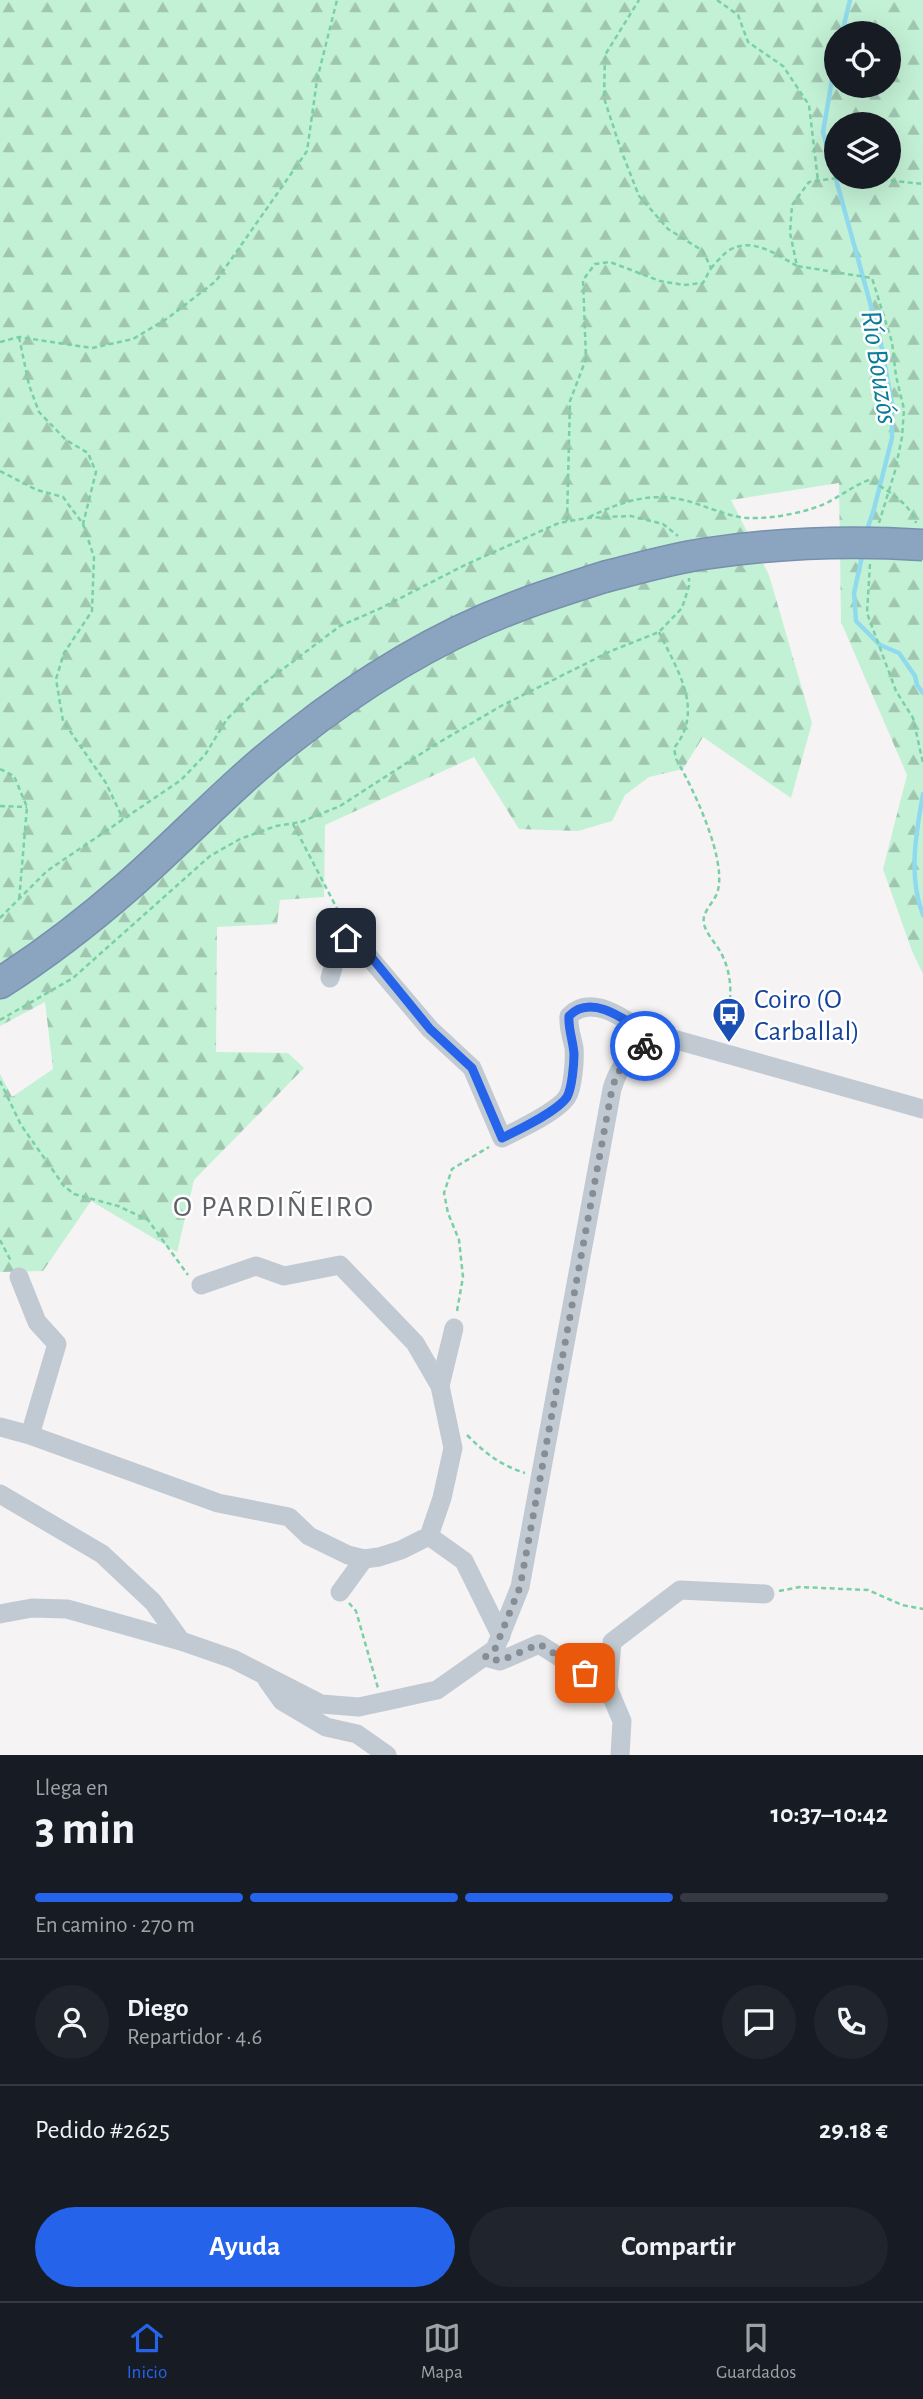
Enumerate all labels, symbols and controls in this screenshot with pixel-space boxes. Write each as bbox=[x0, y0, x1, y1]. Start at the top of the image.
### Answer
map controls bbox=[824, 21, 901, 189]
button: locate bbox=[824, 21, 901, 98]
button: layers bbox=[824, 112, 901, 189]
water label: Río Bouzós bbox=[855, 308, 903, 427]
pin bbox=[316, 908, 376, 968]
icon: home bbox=[327, 919, 365, 957]
place label: Coiro (O Carballal) bbox=[754, 986, 860, 1046]
bus stop icon: Coiro (O Carballal) bbox=[710, 995, 748, 1044]
courier bbox=[610, 1011, 680, 1081]
icon: bike bbox=[626, 1027, 664, 1065]
district label: O PARDIÑEIRO bbox=[173, 1190, 375, 1222]
pin bbox=[555, 1643, 615, 1703]
icon: bag bbox=[566, 1654, 604, 1692]
text: Llega en bbox=[35, 1777, 108, 1800]
text: 10:37–10:42 bbox=[771, 1801, 888, 1827]
text: 3 min bbox=[35, 1806, 135, 1852]
text: En camino · 270 m bbox=[35, 1914, 195, 1937]
button: person bbox=[35, 1985, 109, 2059]
button: chat bbox=[722, 1985, 796, 2059]
button: phone bbox=[814, 1985, 888, 2059]
text: Diego bbox=[127, 1995, 189, 2021]
text: Repartidor · 4.6 bbox=[127, 2026, 262, 2049]
text: Pedido #2625 bbox=[35, 2117, 170, 2143]
text: 29.18 € bbox=[819, 2117, 888, 2143]
button: Ayuda bbox=[35, 2207, 455, 2287]
button: Compartir bbox=[469, 2207, 888, 2287]
tab: Inicio bbox=[127, 2319, 167, 2384]
tab: Mapa bbox=[421, 2319, 463, 2384]
tab: Guardados bbox=[716, 2319, 796, 2384]

